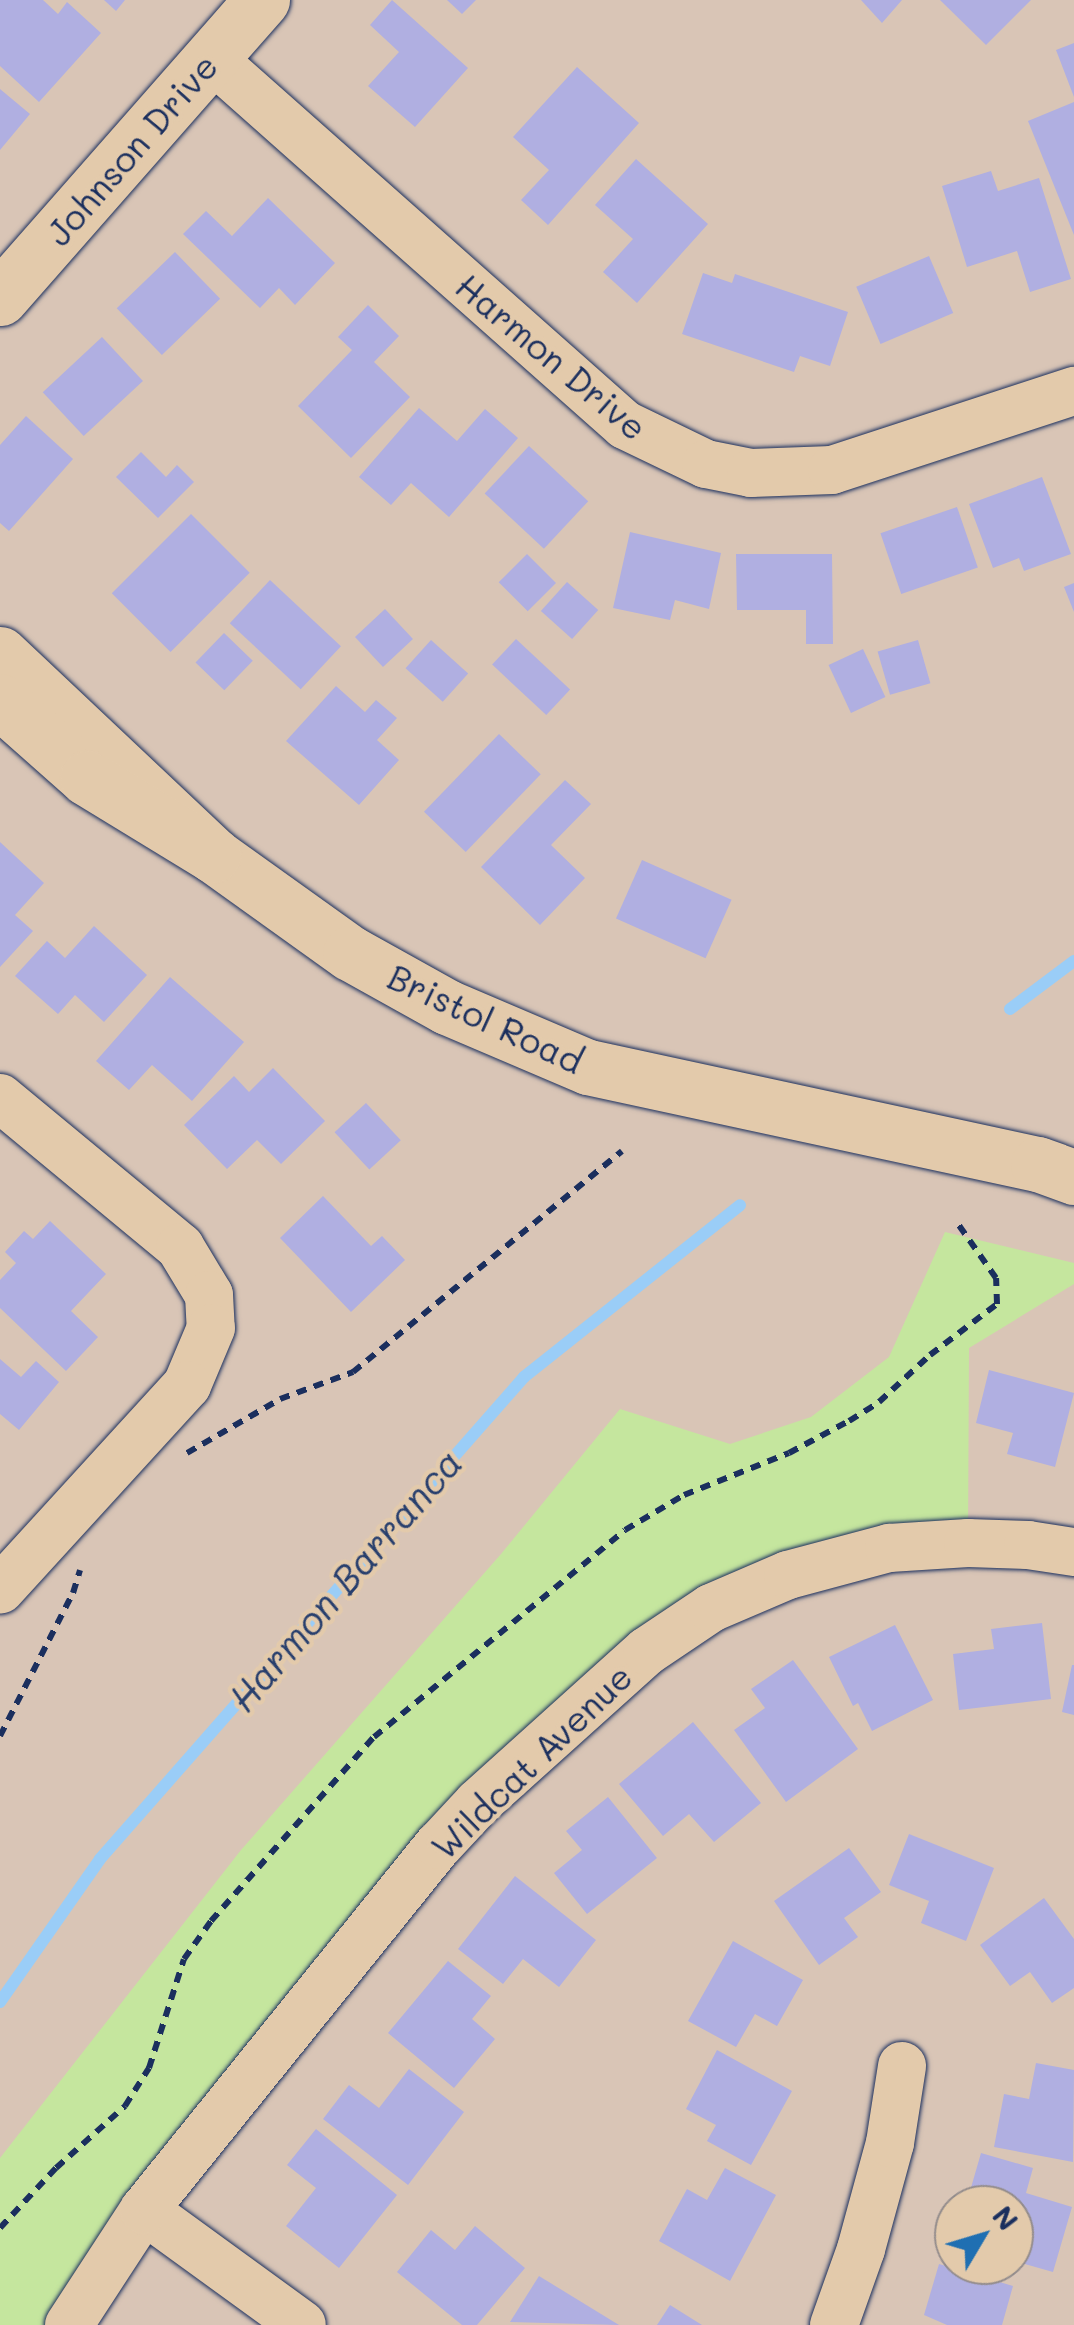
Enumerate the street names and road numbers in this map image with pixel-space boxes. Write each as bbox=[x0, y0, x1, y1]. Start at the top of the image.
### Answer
street label: Johnson Drive bbox=[36, 45, 226, 253]
street label: Harmon Drive bbox=[448, 264, 656, 448]
street label: Bristol Road bbox=[382, 955, 590, 1081]
street label: Wildcat Avenue bbox=[422, 1655, 640, 1867]

